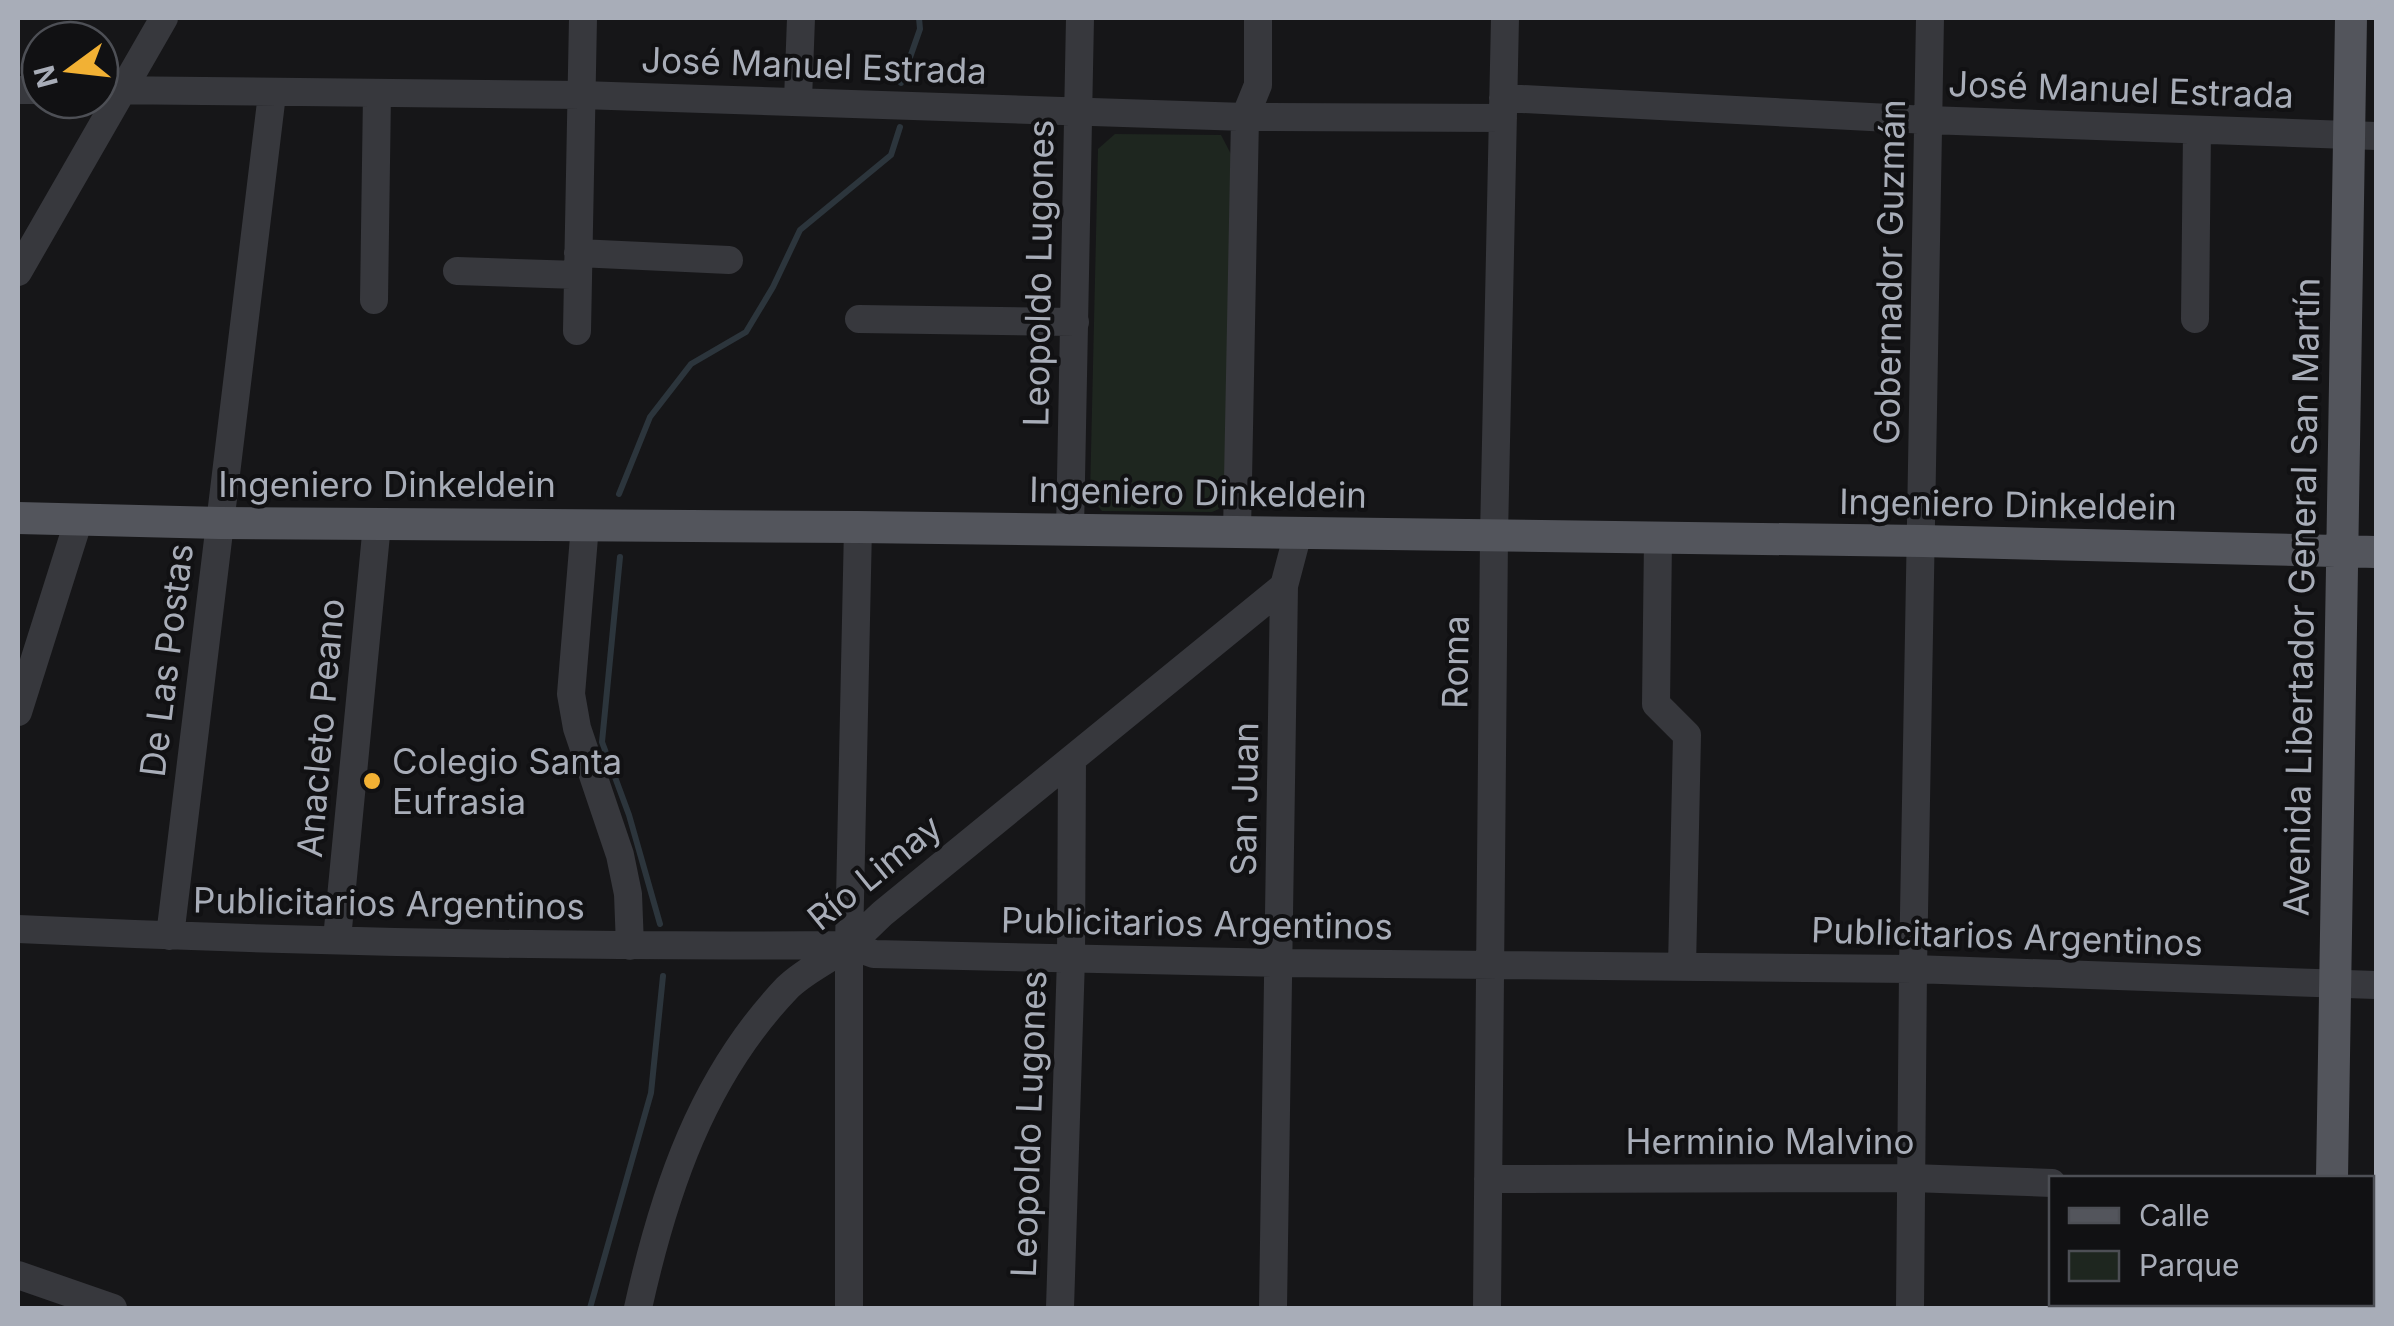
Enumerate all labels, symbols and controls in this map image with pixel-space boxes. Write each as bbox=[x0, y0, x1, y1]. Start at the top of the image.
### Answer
north arrow bbox=[20, 20, 120, 120]
street label: José Manuel Estrada bbox=[640, 38, 988, 92]
text: N bbox=[27, 62, 65, 91]
street label: José Manuel Estrada bbox=[1947, 62, 2295, 116]
street label: Gobernador Guzmán bbox=[1865, 99, 1913, 445]
street label: Leopoldo Lugones bbox=[1014, 119, 1062, 427]
street label: Avenida Libertador General San Martín bbox=[2274, 277, 2328, 917]
street label: Ingeniero Dinkeldein bbox=[218, 463, 556, 505]
street label: Ingeniero Dinkeldein bbox=[1029, 468, 1367, 516]
street label: Ingeniero Dinkeldein bbox=[1839, 480, 2177, 528]
street label: De Las Postas bbox=[131, 541, 201, 779]
street label: Anacleto Peano bbox=[288, 597, 352, 859]
street label: Roma bbox=[1433, 615, 1477, 709]
street label: San Juan bbox=[1222, 722, 1266, 876]
place label: Colegio Santa Eufrasia bbox=[392, 740, 622, 822]
marker: Colegio Santa Eufrasia bbox=[361, 770, 383, 792]
street label: Río Limay bbox=[799, 805, 949, 939]
street label: Publicitarios Argentinos bbox=[193, 879, 585, 927]
street label: Publicitarios Argentinos bbox=[1001, 899, 1393, 947]
street label: Publicitarios Argentinos bbox=[1810, 908, 2204, 964]
street label: Leopoldo Lugones bbox=[1002, 970, 1054, 1278]
street label: Herminio Malvino bbox=[1626, 1120, 1915, 1162]
legend bbox=[2049, 1176, 2374, 1306]
text: Calle bbox=[2139, 1197, 2210, 1233]
text: Parque bbox=[2139, 1247, 2239, 1283]

